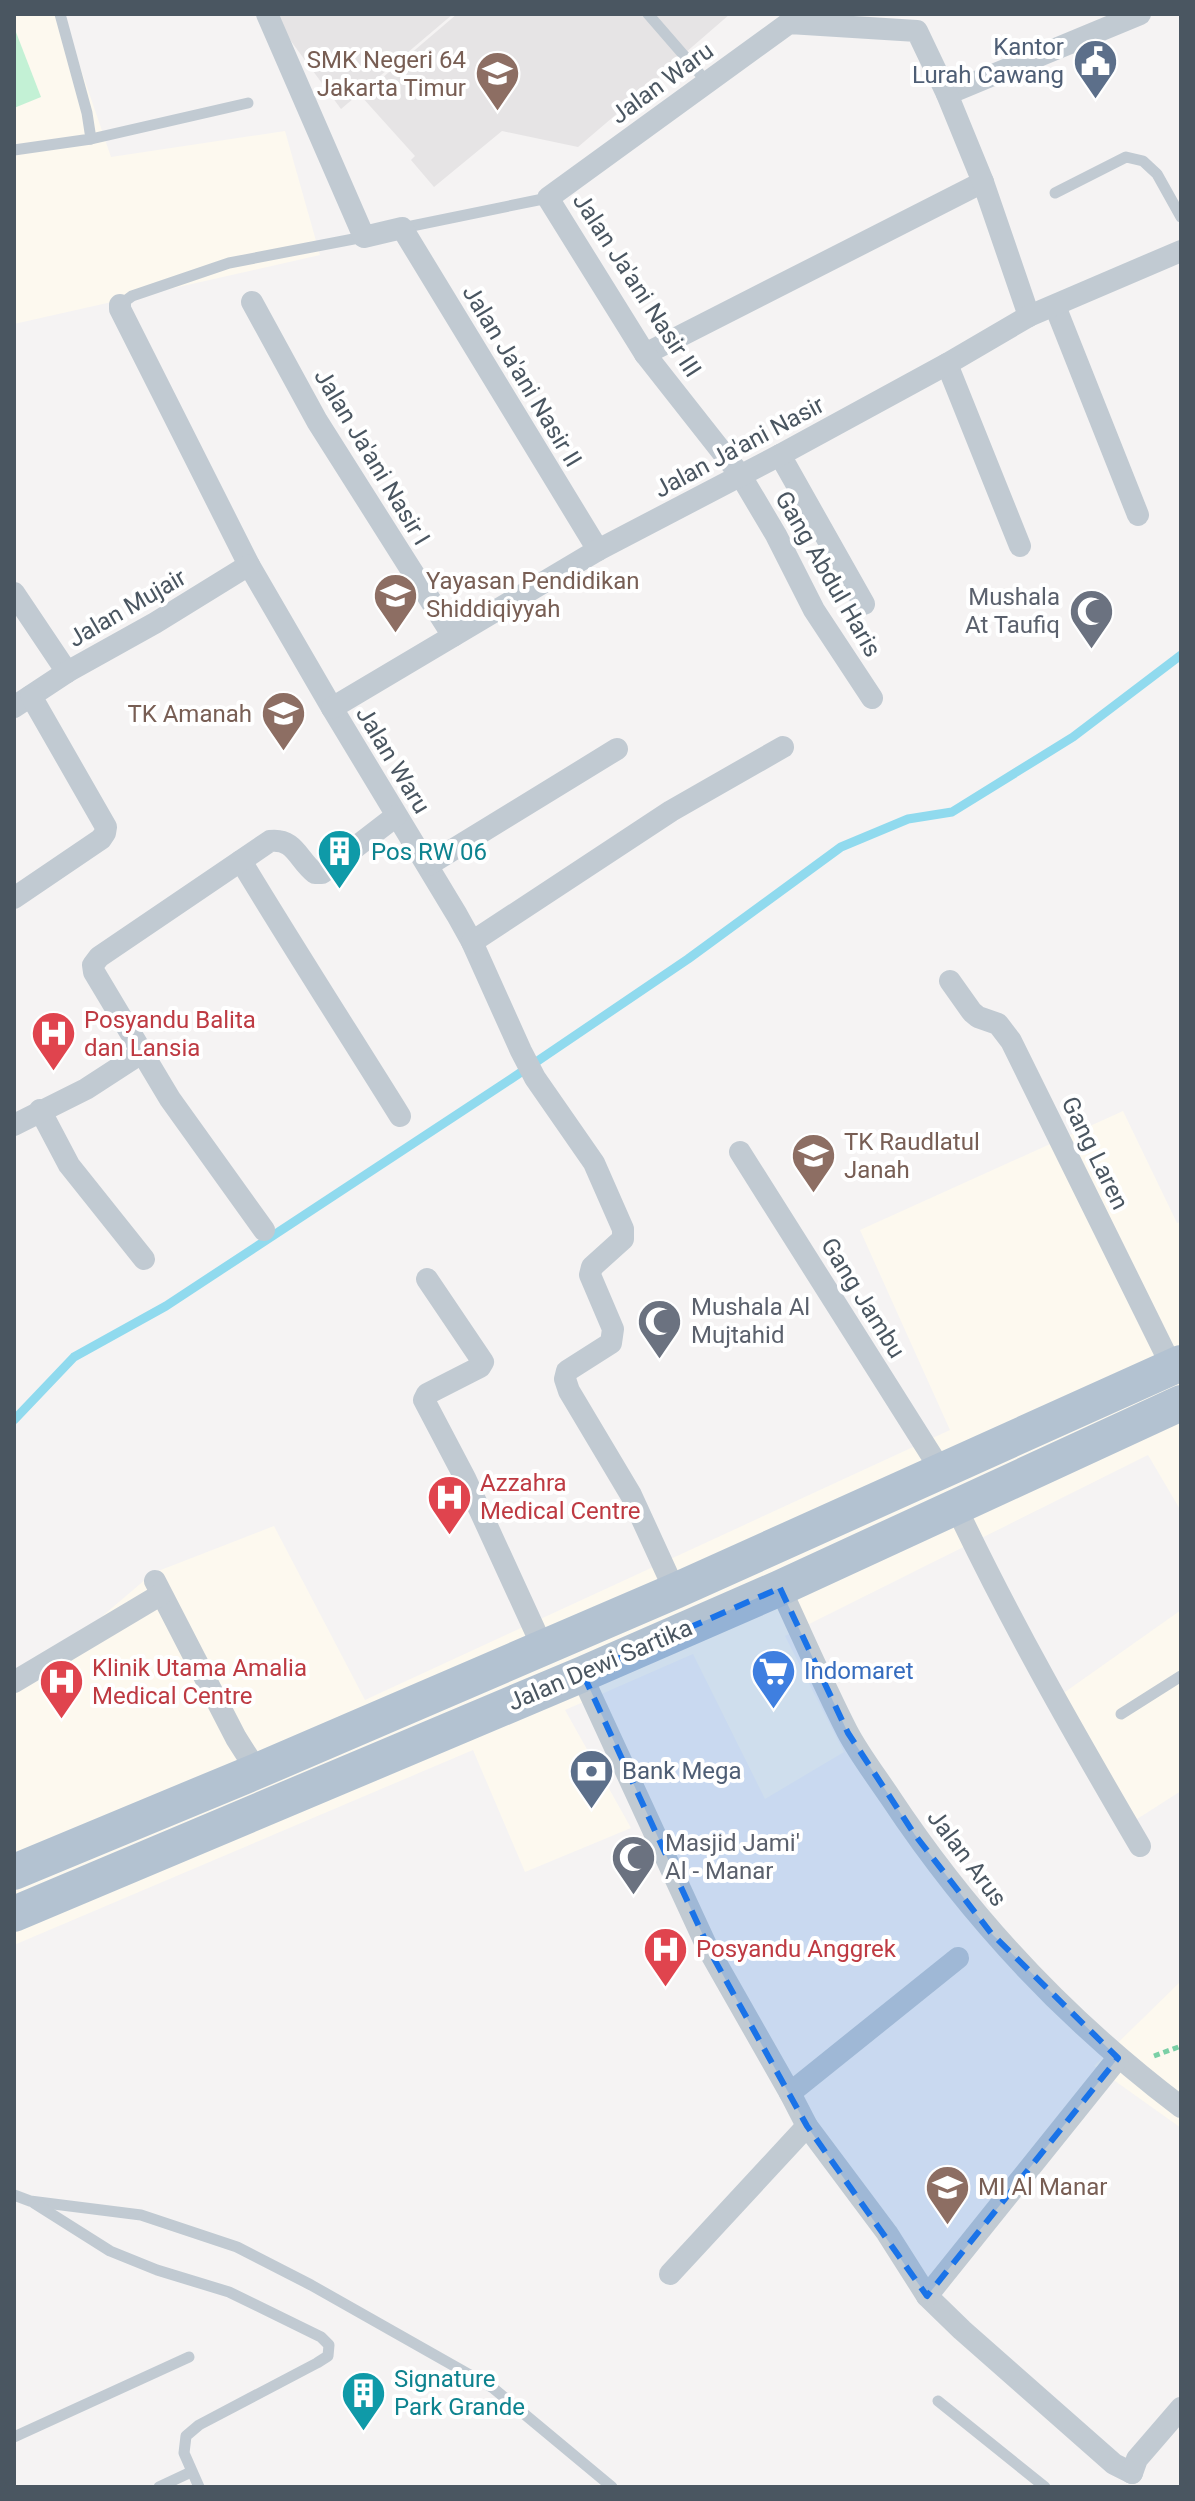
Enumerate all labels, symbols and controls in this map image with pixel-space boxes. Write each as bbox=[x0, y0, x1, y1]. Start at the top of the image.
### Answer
place label: Kantor Lurah Cawang bbox=[912, 33, 1064, 89]
street label: Jalan Waru bbox=[605, 36, 719, 130]
public building icon: Kantor Lurah Cawang bbox=[1071, 37, 1119, 100]
place label: SMK Negeri 64 Jakarta Timur bbox=[307, 46, 466, 102]
school or university icon: SMK Negeri 64 Jakarta Timur bbox=[473, 50, 521, 113]
street label: Jalan Ja'ani Nasir III bbox=[567, 188, 707, 382]
street label: Jalan Ja'ani Nasir II bbox=[457, 280, 587, 472]
street label: Jalan Ja'ani Nasir I bbox=[308, 364, 436, 550]
street label: Jalan Ja'ani Nasir bbox=[649, 390, 829, 504]
street label: Gang Abdul Haris bbox=[769, 486, 887, 662]
street label: Jalan Mujair bbox=[63, 563, 191, 653]
place label: Yayasan Pendidikan Shiddiqiyyah bbox=[426, 567, 640, 623]
school or university icon: Yayasan Pendidikan Shiddiqiyyah bbox=[371, 571, 419, 634]
place label: Mushala At Taufiq bbox=[965, 583, 1060, 639]
mosque icon: Mushala At Taufiq bbox=[1067, 587, 1115, 650]
school or university icon: TK Amanah bbox=[259, 690, 307, 753]
place label: TK Amanah bbox=[127, 700, 252, 728]
street label: Jalan Waru bbox=[350, 701, 436, 819]
building icon: Pos RW 06 bbox=[316, 828, 364, 891]
place label: Pos RW 06 bbox=[371, 838, 487, 866]
place label: Posyandu Balita dan Lansia bbox=[84, 1006, 256, 1062]
hospital icon: Posyandu Balita dan Lansia bbox=[29, 1010, 77, 1073]
street label: Gang Laren bbox=[1056, 1092, 1134, 1214]
place label: TK Raudlatul Janah bbox=[844, 1128, 980, 1184]
school or university icon: TK Raudlatul Janah bbox=[789, 1132, 837, 1195]
street label: Gang Jambu bbox=[815, 1233, 911, 1363]
place label: Mushala Al Mujtahid bbox=[691, 1293, 810, 1349]
mosque icon: Mushala Al Mujtahid bbox=[636, 1297, 684, 1360]
place label: Azzahra Medical Centre bbox=[480, 1469, 641, 1525]
hospital icon: Azzahra Medical Centre bbox=[425, 1473, 473, 1536]
street label: Jalan Dewi Sartika bbox=[504, 1614, 696, 1716]
supermarket icon: Indomaret bbox=[749, 1647, 797, 1710]
place label: Klinik Utama Amalia Medical Centre bbox=[92, 1654, 307, 1710]
place label: Indomaret bbox=[804, 1657, 914, 1685]
hospital icon: Klinik Utama Amalia Medical Centre bbox=[37, 1658, 85, 1721]
bank icon: Bank Mega bbox=[567, 1747, 615, 1810]
place label: Bank Mega bbox=[622, 1757, 742, 1785]
street label: Jalan Arus bbox=[922, 1804, 1012, 1912]
place label: Masjid Jami' Al - Manar bbox=[665, 1829, 800, 1885]
mosque icon: Masjid Jami' Al - Manar bbox=[610, 1833, 658, 1896]
hospital icon: Posyandu Anggrek bbox=[641, 1925, 689, 1988]
place label: Posyandu Anggrek bbox=[696, 1935, 897, 1963]
school or university icon: MI Al Manar bbox=[923, 2163, 971, 2226]
place label: MI Al Manar bbox=[978, 2173, 1107, 2201]
place label: Signature Park Grande bbox=[394, 2365, 525, 2421]
building icon: Signature Park Grande bbox=[339, 2369, 387, 2432]

